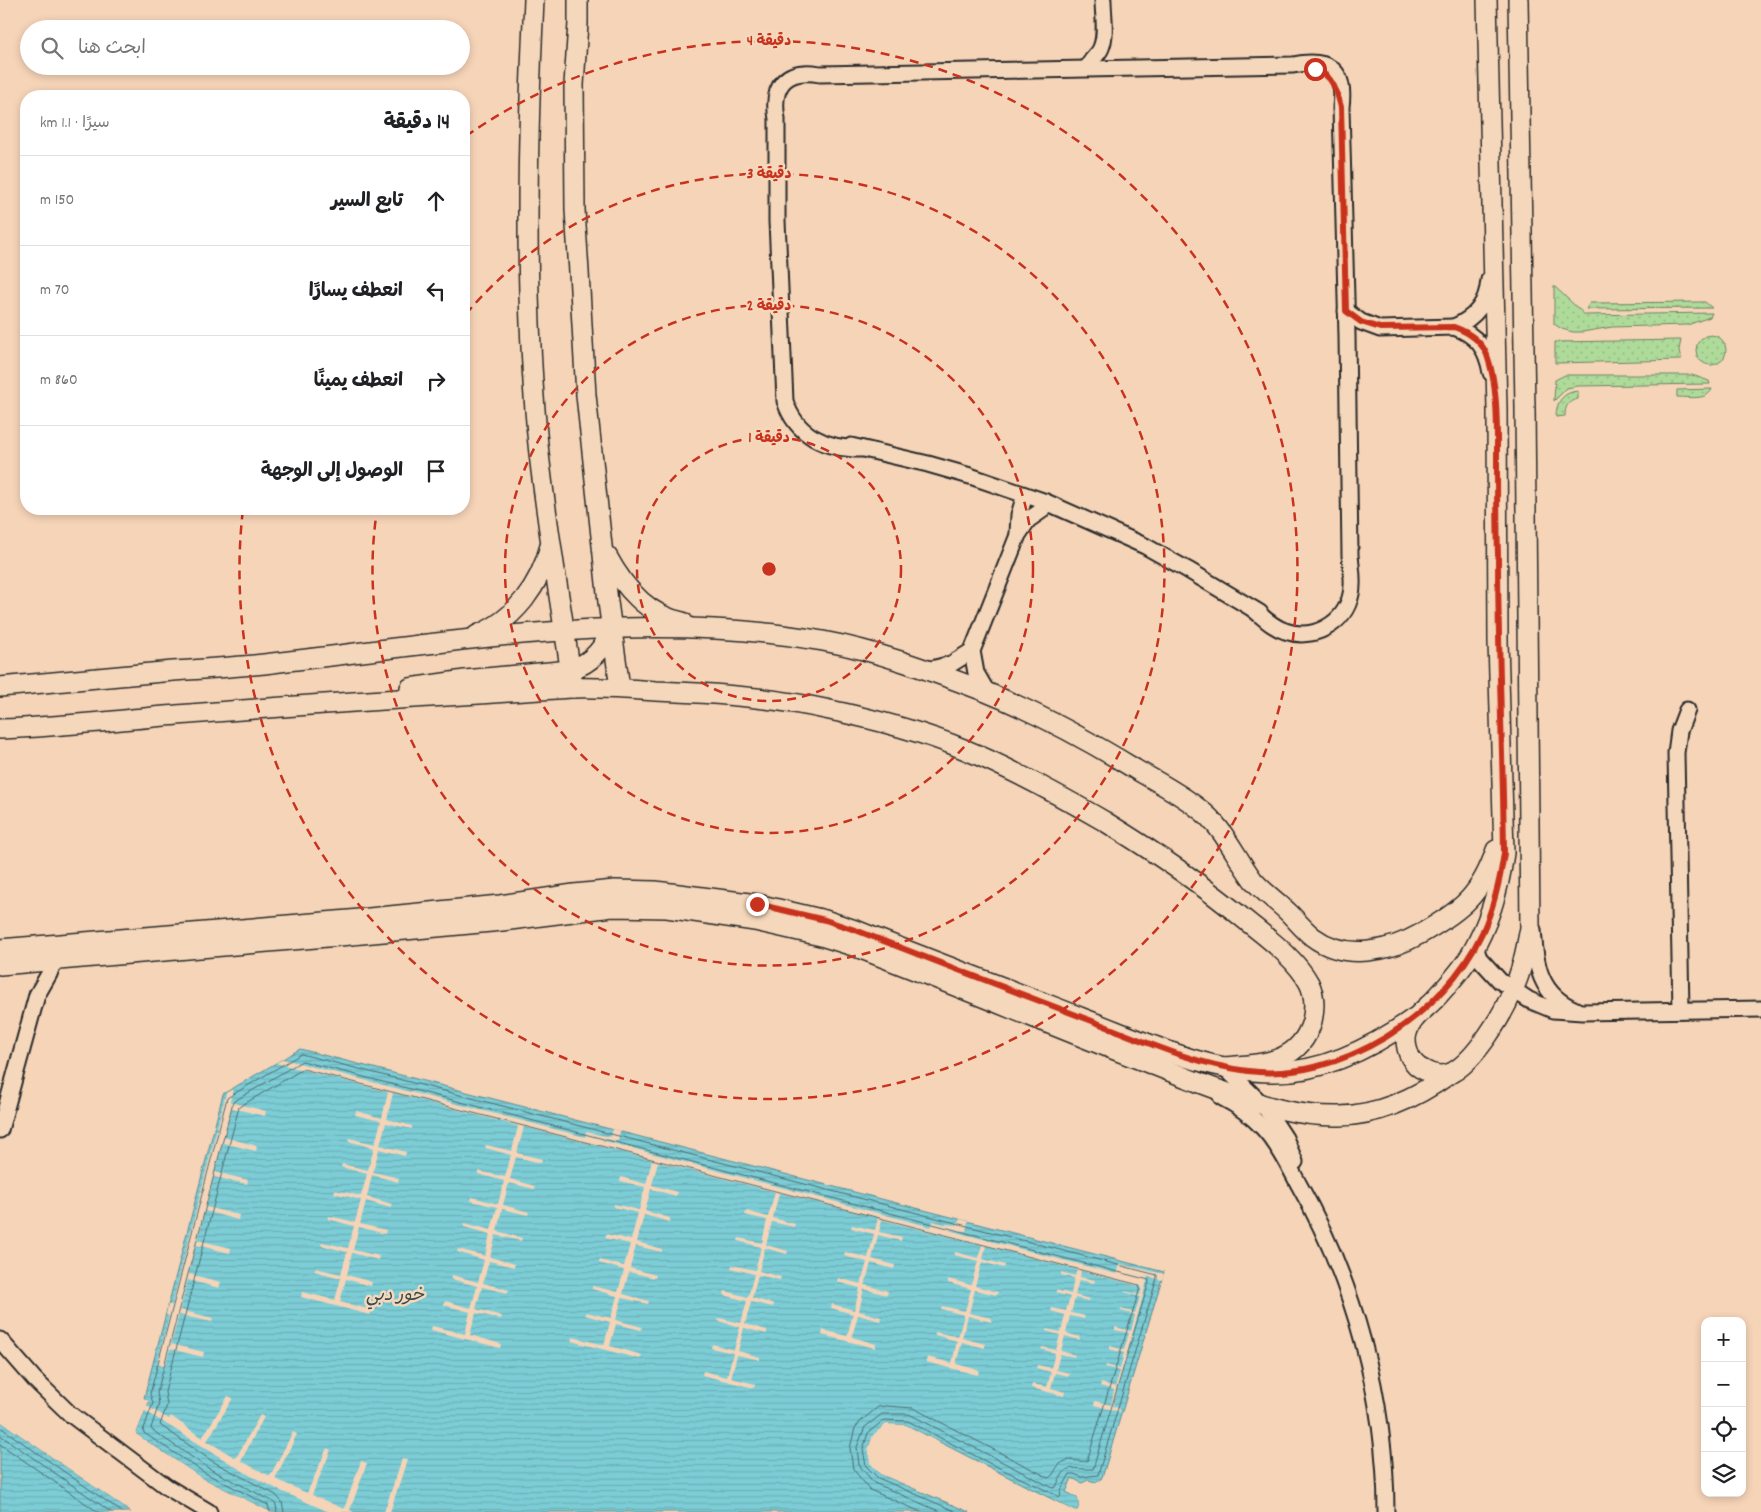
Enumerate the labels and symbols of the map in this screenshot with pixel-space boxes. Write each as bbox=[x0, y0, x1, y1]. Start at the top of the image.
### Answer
text: 4 دقيقة bbox=[747, 31, 791, 53]
route start bbox=[1304, 58, 1327, 81]
text: 3 دقيقة bbox=[747, 164, 791, 186]
text: 2 دقيقة bbox=[747, 296, 791, 318]
text: 1 دقيقة bbox=[748, 428, 790, 450]
centre of rings bbox=[760, 560, 778, 578]
route end bbox=[746, 893, 769, 916]
water label: خور دبي bbox=[366, 1284, 425, 1310]

